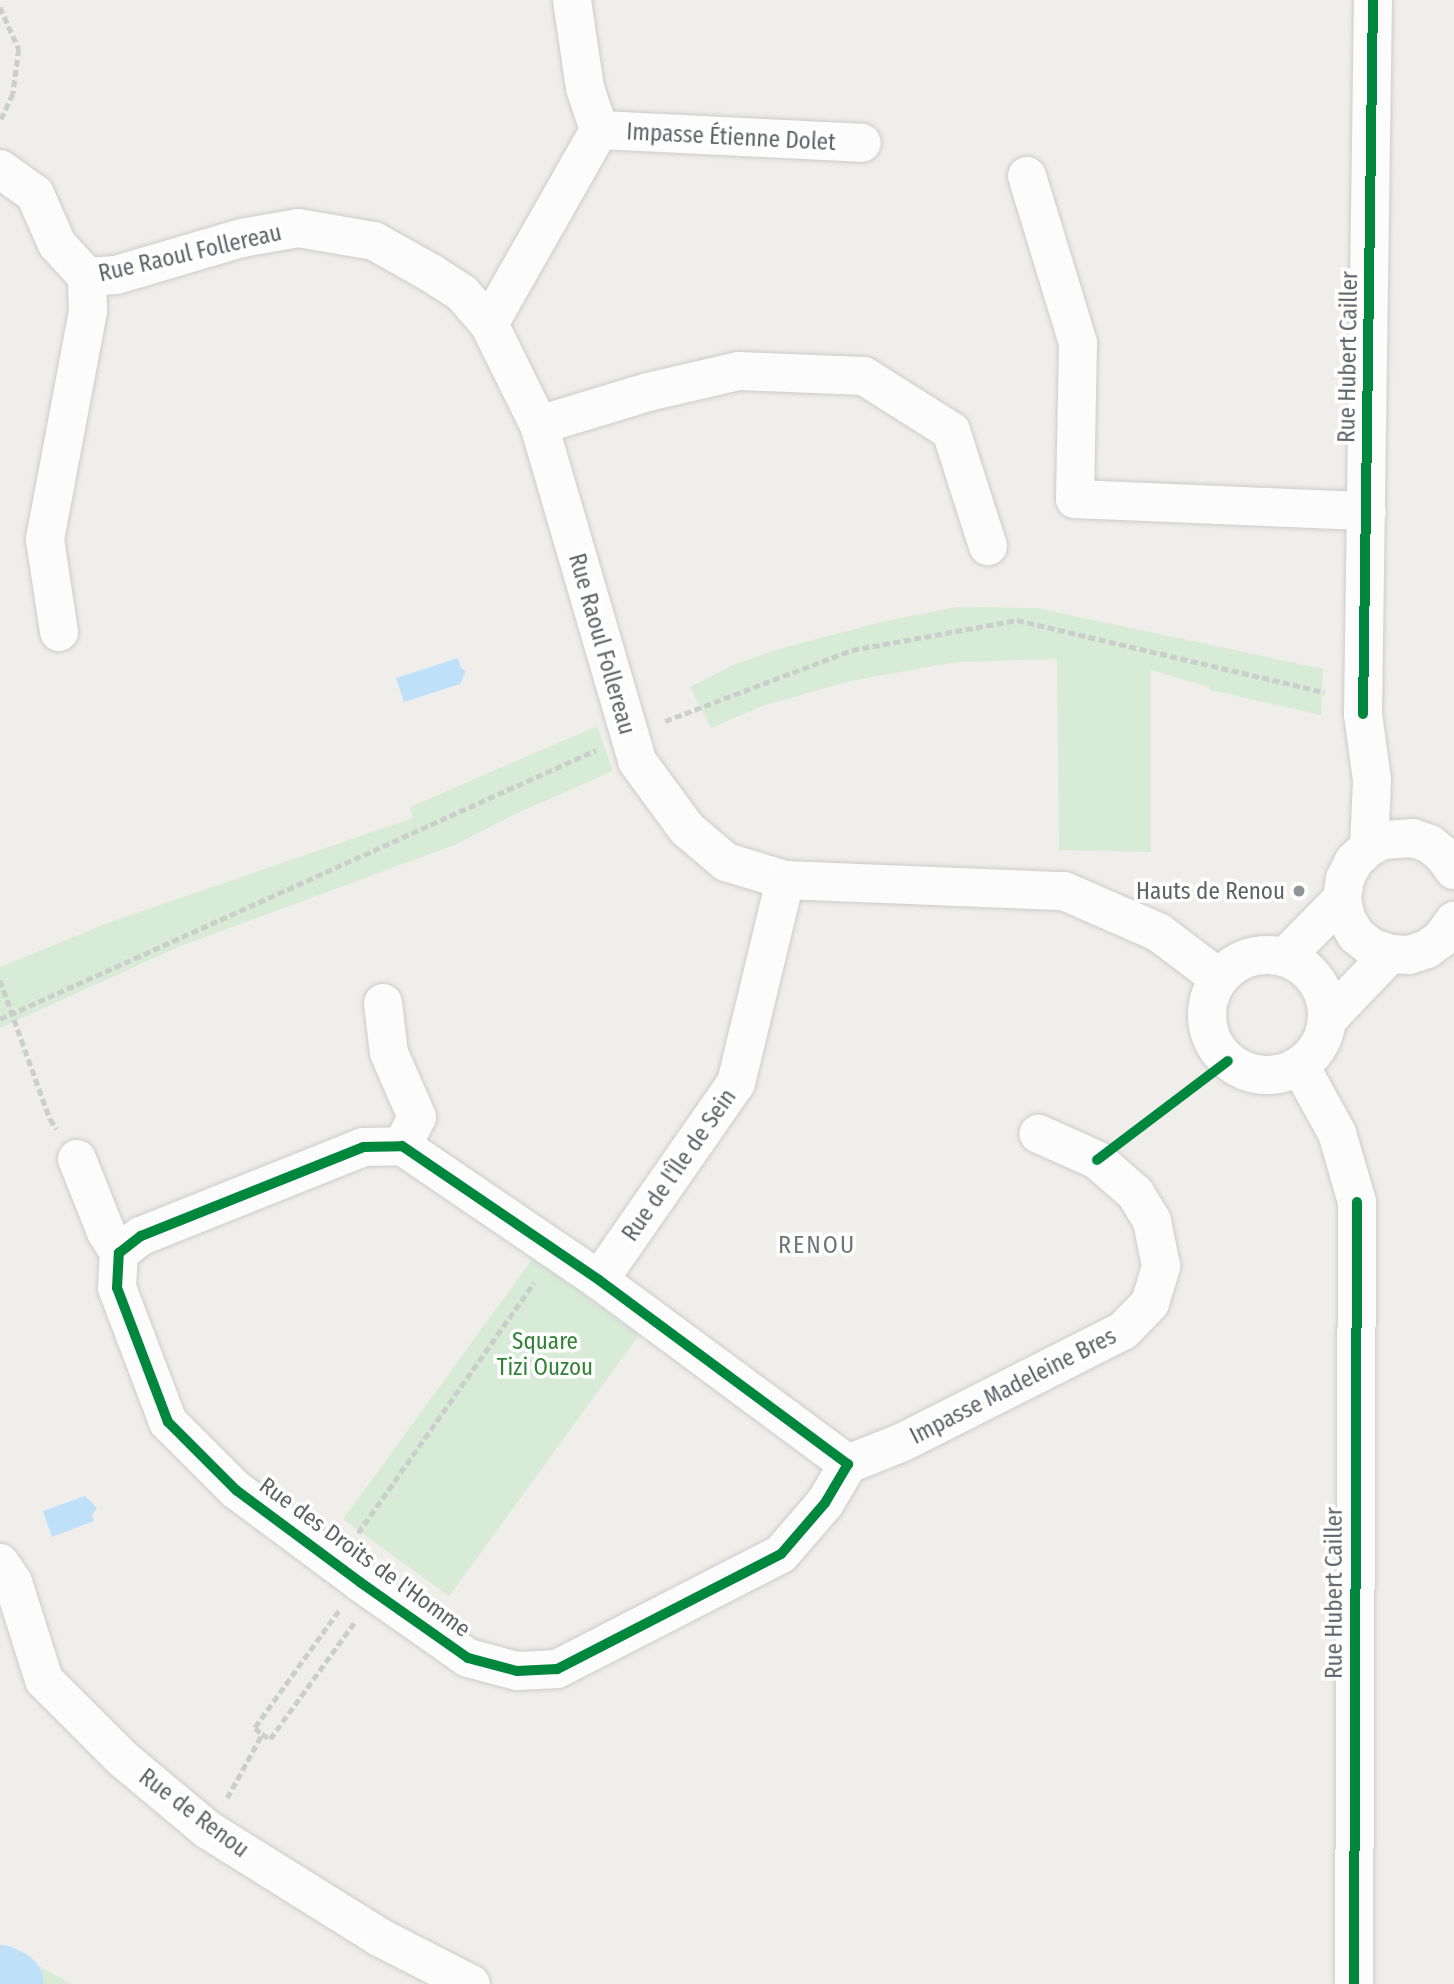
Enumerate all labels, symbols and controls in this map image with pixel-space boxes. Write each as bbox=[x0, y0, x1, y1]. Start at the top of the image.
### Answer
street label: Impasse Étienne Dolet bbox=[626, 118, 836, 156]
street label: Rue Raoul Follereau bbox=[96, 219, 284, 287]
street label: Rue Hubert Cailler bbox=[1333, 271, 1363, 443]
street label: Rue Raoul Follereau bbox=[563, 550, 641, 738]
place label: Hauts de Renou bbox=[1136, 877, 1285, 905]
marker: Hauts de Renou bbox=[1291, 883, 1307, 899]
street label: Rue de l'Île de Sein bbox=[616, 1084, 742, 1246]
district label: RENOU bbox=[779, 1232, 855, 1260]
street label: Impasse Madeleine Bres bbox=[905, 1322, 1121, 1450]
park label: Square Tizi Ouzou bbox=[497, 1327, 593, 1381]
street label: Rue des Droits de l'Homme bbox=[254, 1471, 476, 1643]
street label: Rue Hubert Cailler bbox=[1320, 1507, 1348, 1679]
street label: Rue de Renou bbox=[134, 1763, 254, 1863]

